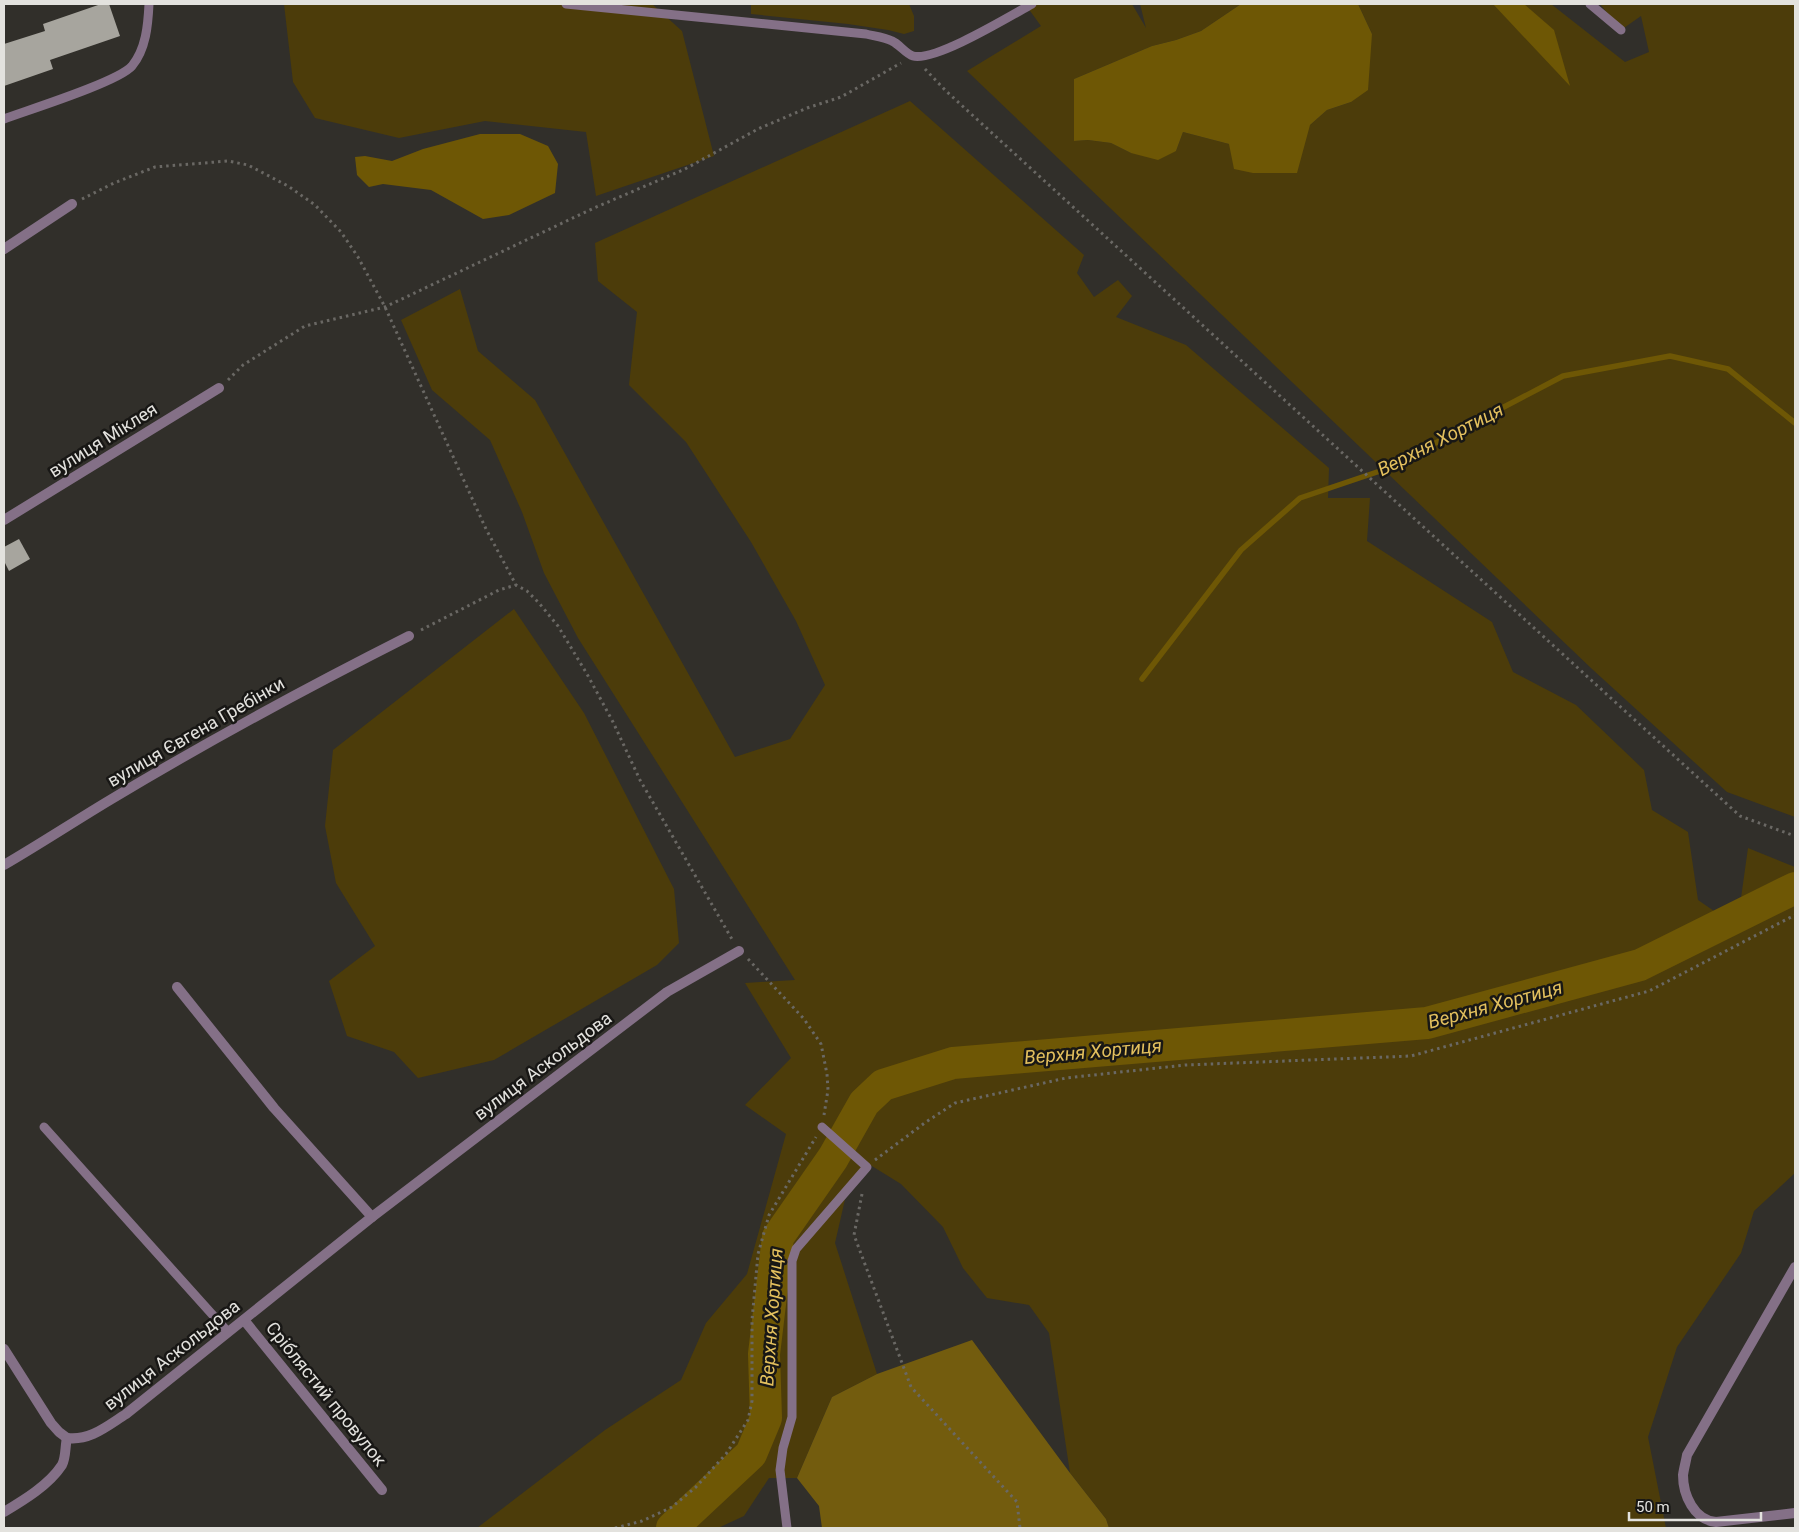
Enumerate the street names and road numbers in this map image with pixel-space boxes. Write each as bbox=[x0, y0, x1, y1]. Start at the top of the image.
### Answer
street label: вулиця Міклея bbox=[45, 398, 161, 481]
street label: вулиця Євгена Гребінки bbox=[103, 672, 288, 791]
street label: вулиця Аскольдова bbox=[470, 1007, 616, 1124]
street label: вулиця Аскольдова bbox=[100, 1295, 244, 1414]
street label: Сріблястий провулок bbox=[262, 1317, 391, 1470]

